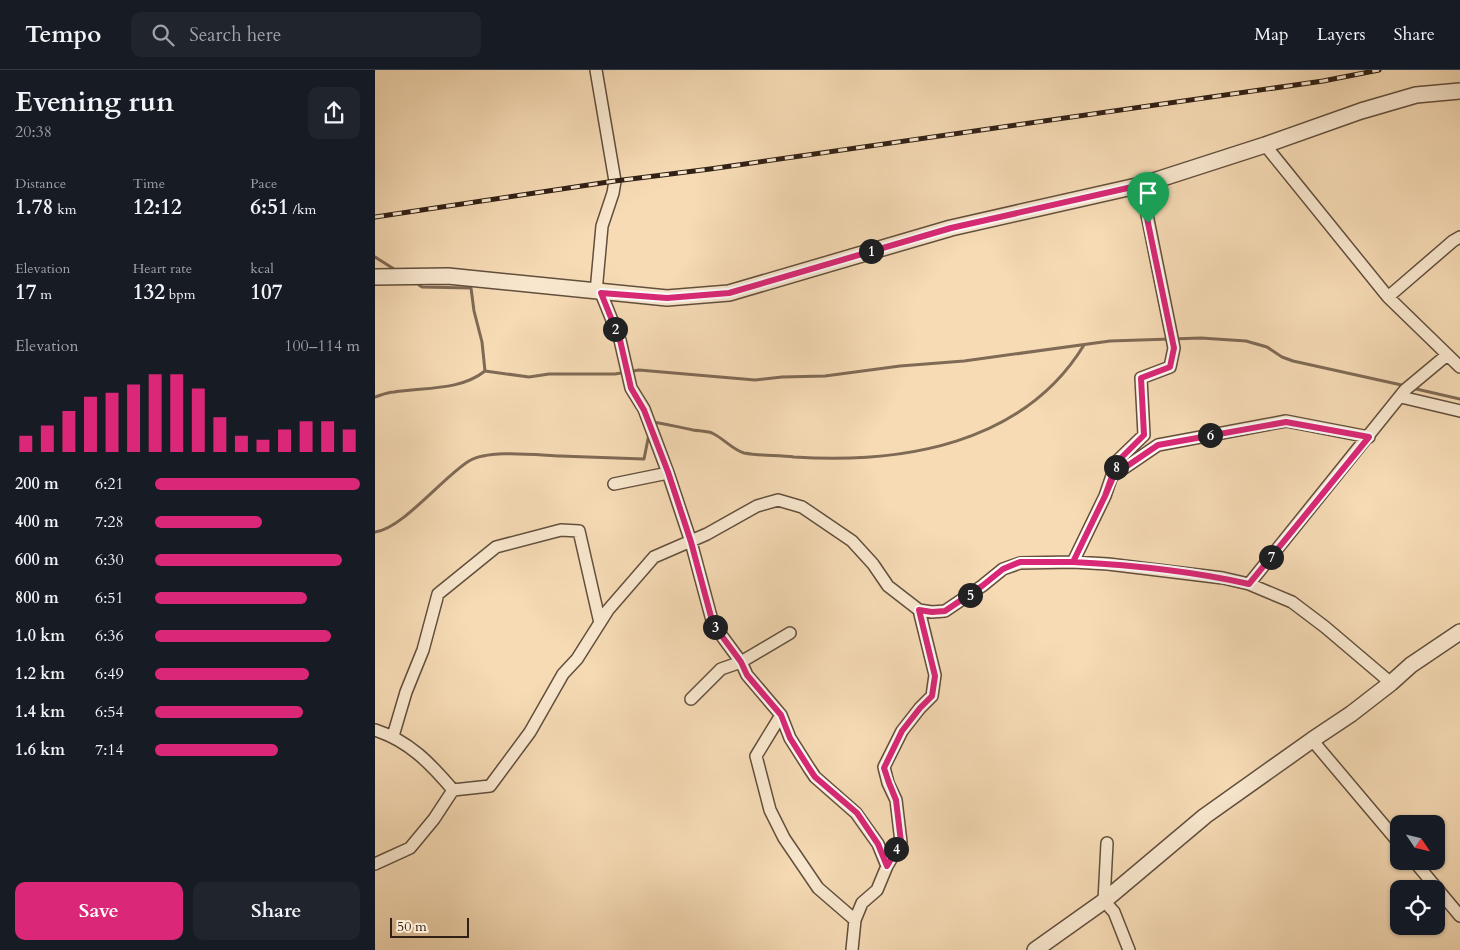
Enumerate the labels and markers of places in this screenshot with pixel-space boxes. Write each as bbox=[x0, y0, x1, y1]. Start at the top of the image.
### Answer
pin bbox=[1127, 172, 1169, 223]
pin: 1 bbox=[859, 238, 883, 264]
pin: 2 bbox=[603, 316, 627, 342]
pin: 6 bbox=[1197, 422, 1223, 448]
pin: 8 bbox=[1103, 454, 1129, 480]
pin: 7 bbox=[1259, 544, 1283, 570]
pin: 5 bbox=[957, 582, 983, 608]
pin: 3 bbox=[703, 614, 727, 640]
pin: 4 bbox=[883, 836, 909, 862]

